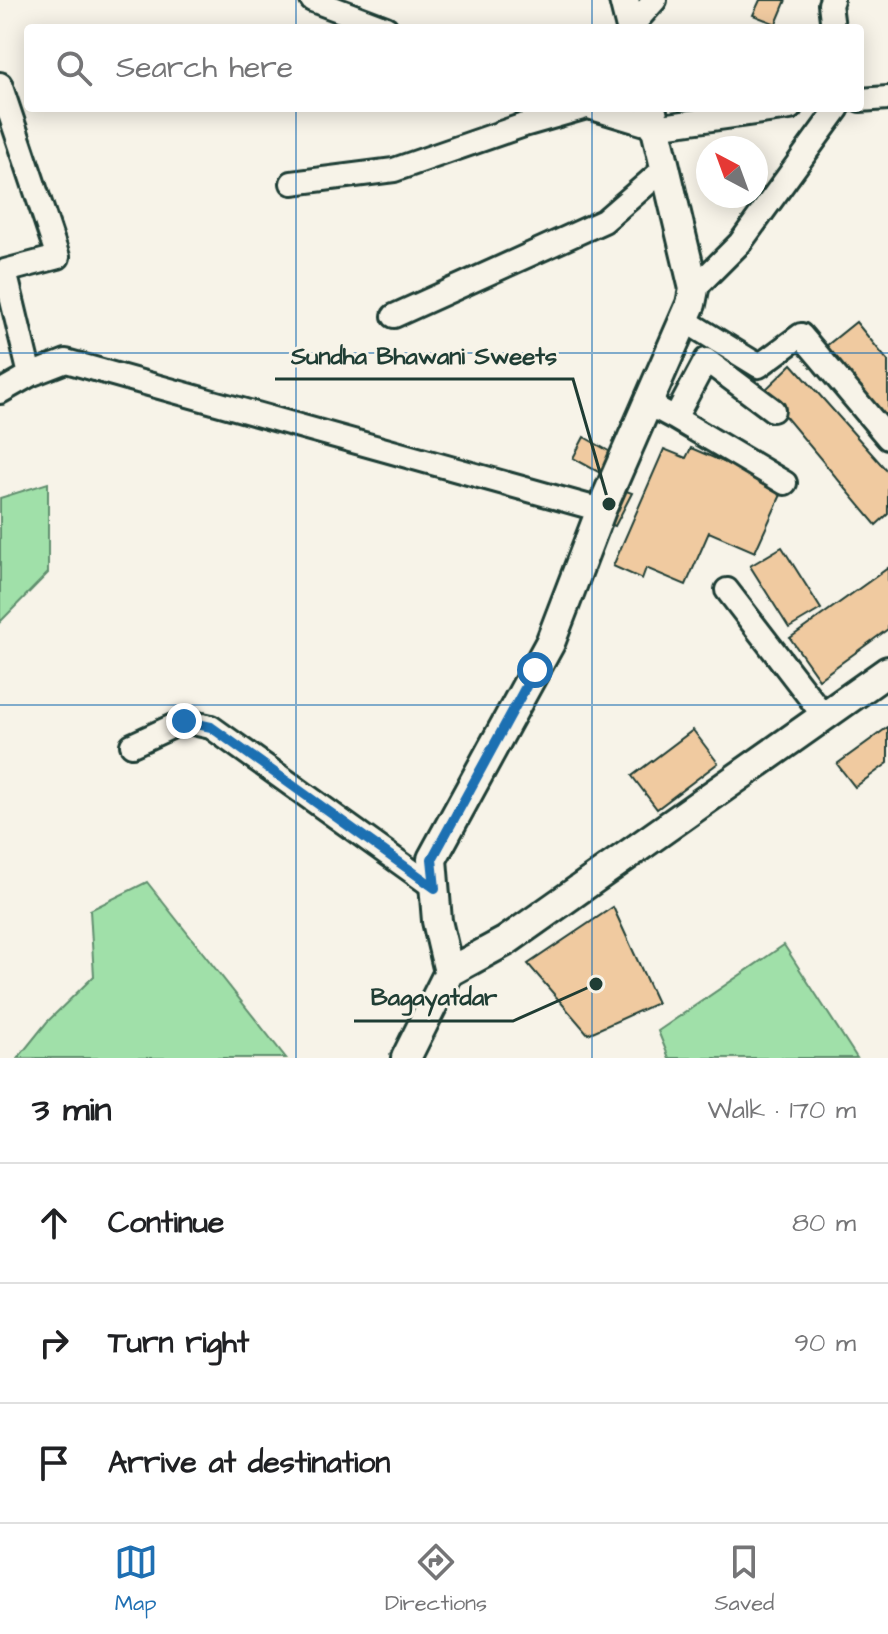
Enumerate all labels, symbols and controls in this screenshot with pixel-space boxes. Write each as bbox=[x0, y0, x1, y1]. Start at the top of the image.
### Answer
search box bbox=[24, 24, 864, 112]
icon: search bbox=[52, 46, 96, 90]
text: Search here bbox=[116, 47, 293, 89]
north arrow bbox=[696, 136, 768, 208]
callout: Sundha Bhawani Sweets bbox=[275, 331, 573, 379]
text: Sundha Bhawani Sweets bbox=[290, 340, 557, 374]
route start bbox=[517, 652, 553, 688]
route end bbox=[166, 703, 202, 739]
callout: Bagayatdar bbox=[354, 973, 513, 1021]
text: Bagayatdar bbox=[371, 981, 498, 1017]
text: 3 min bbox=[32, 1086, 112, 1134]
text: Walk · 170 m bbox=[707, 1092, 856, 1128]
icon: ahead bbox=[32, 1201, 76, 1245]
text: Continue bbox=[108, 1202, 224, 1244]
text: 80 m bbox=[792, 1205, 856, 1241]
icon: right bbox=[32, 1321, 76, 1365]
text: Turn right bbox=[108, 1322, 249, 1364]
text: 90 m bbox=[794, 1325, 856, 1361]
icon: arrive bbox=[32, 1441, 76, 1485]
text: Arrive at destination bbox=[108, 1442, 390, 1484]
tab: Map bbox=[114, 1540, 158, 1619]
tab: Directions bbox=[385, 1540, 487, 1619]
tab: Saved bbox=[714, 1540, 774, 1619]

